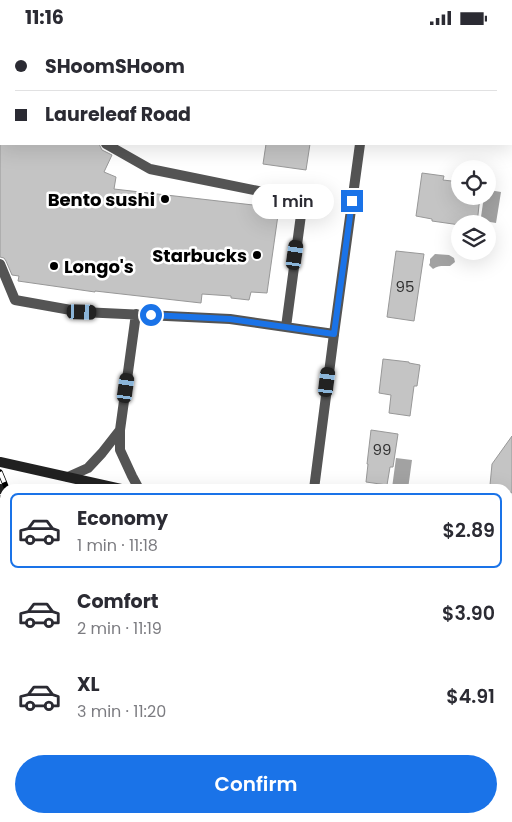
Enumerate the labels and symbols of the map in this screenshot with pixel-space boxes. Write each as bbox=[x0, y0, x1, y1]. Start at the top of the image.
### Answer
callout: 1 min bbox=[252, 183, 334, 219]
place label: Bento sushi bbox=[48, 187, 155, 212]
route end bbox=[341, 190, 363, 212]
marker: Bento sushi bbox=[159, 193, 171, 205]
car bbox=[285, 239, 304, 271]
place label: Starbucks bbox=[152, 243, 247, 268]
marker: Starbucks bbox=[251, 249, 263, 261]
place label: Longo's bbox=[64, 254, 134, 279]
marker: Longo's bbox=[48, 260, 60, 272]
house number: 95 bbox=[396, 276, 414, 297]
car bbox=[66, 304, 97, 320]
route start bbox=[140, 304, 162, 326]
car bbox=[317, 366, 336, 398]
car bbox=[116, 372, 135, 404]
house number: 99 bbox=[373, 439, 391, 460]

